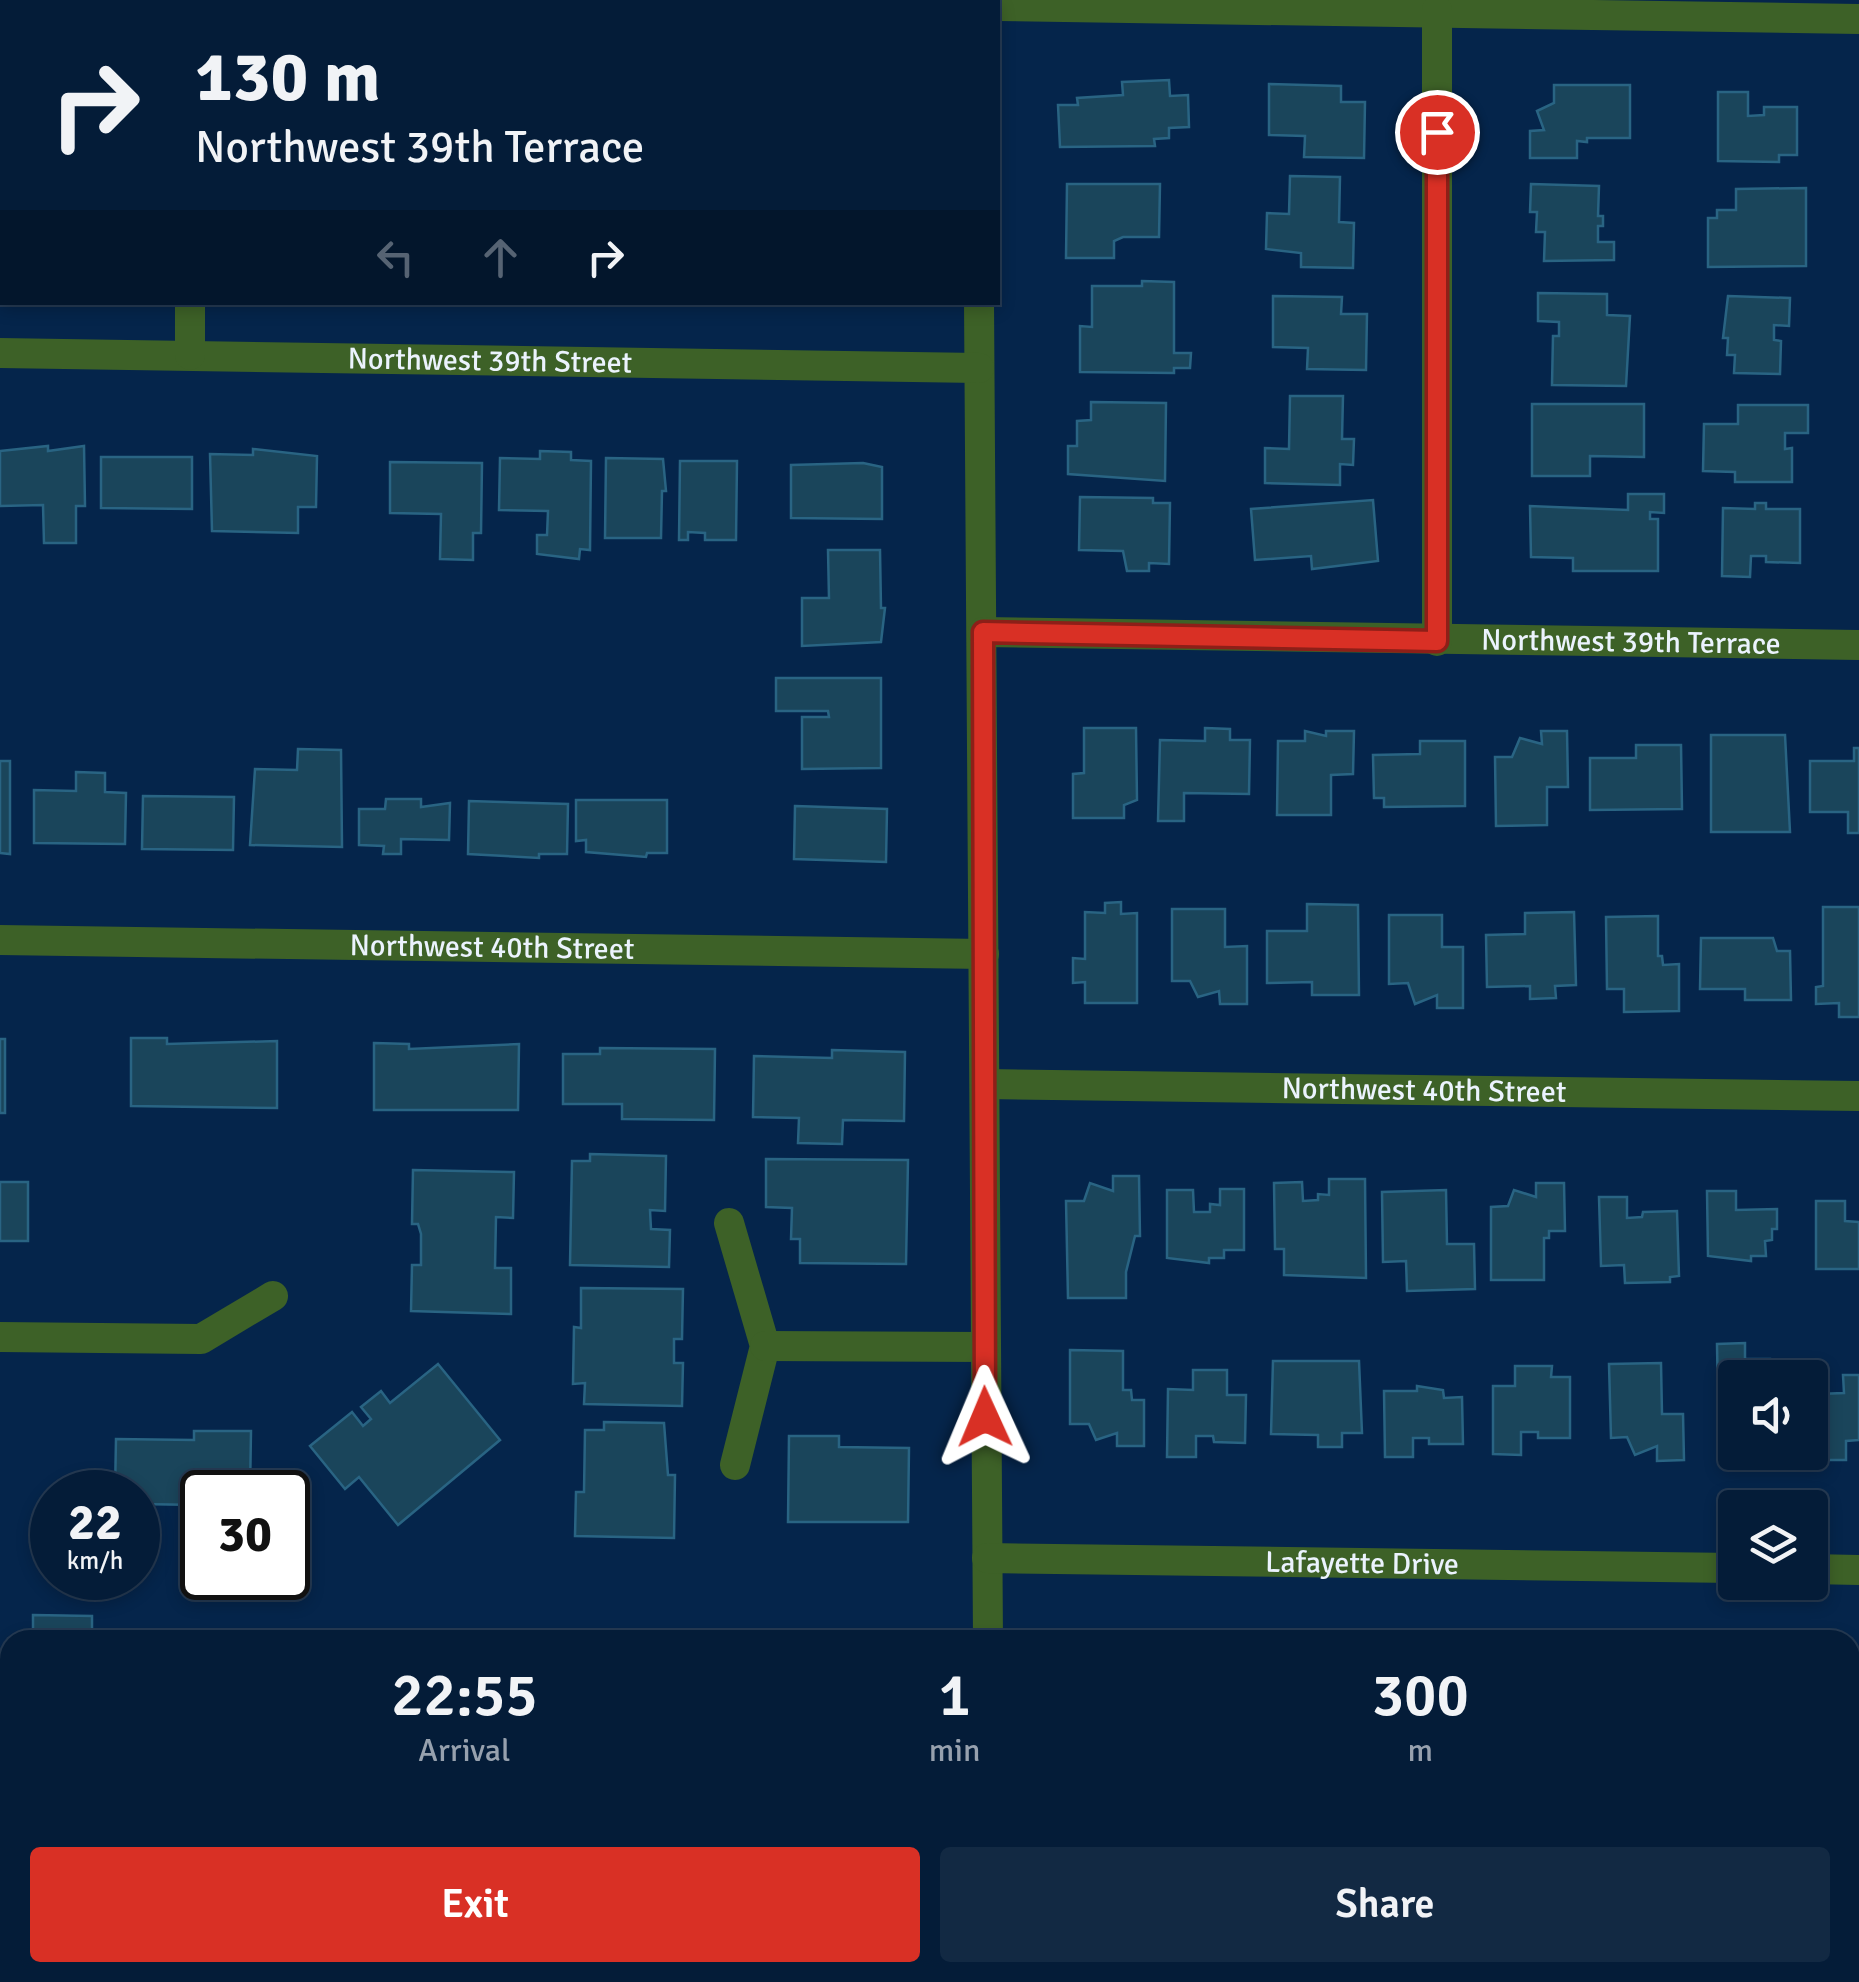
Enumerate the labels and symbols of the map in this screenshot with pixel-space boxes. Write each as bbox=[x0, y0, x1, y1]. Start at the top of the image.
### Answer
pin bbox=[1395, 90, 1480, 175]
street label: Northwest 39th Street bbox=[347, 340, 633, 381]
street label: Northwest 39th Terrace bbox=[1481, 621, 1781, 662]
street label: Northwest 40th Street bbox=[349, 926, 635, 968]
street label: Northwest 40th Street bbox=[1281, 1070, 1567, 1110]
position arrow bbox=[933, 1365, 1037, 1469]
speed limit sign: 30 bbox=[180, 1470, 310, 1600]
street label: Lafayette Drive bbox=[1265, 1543, 1459, 1583]

